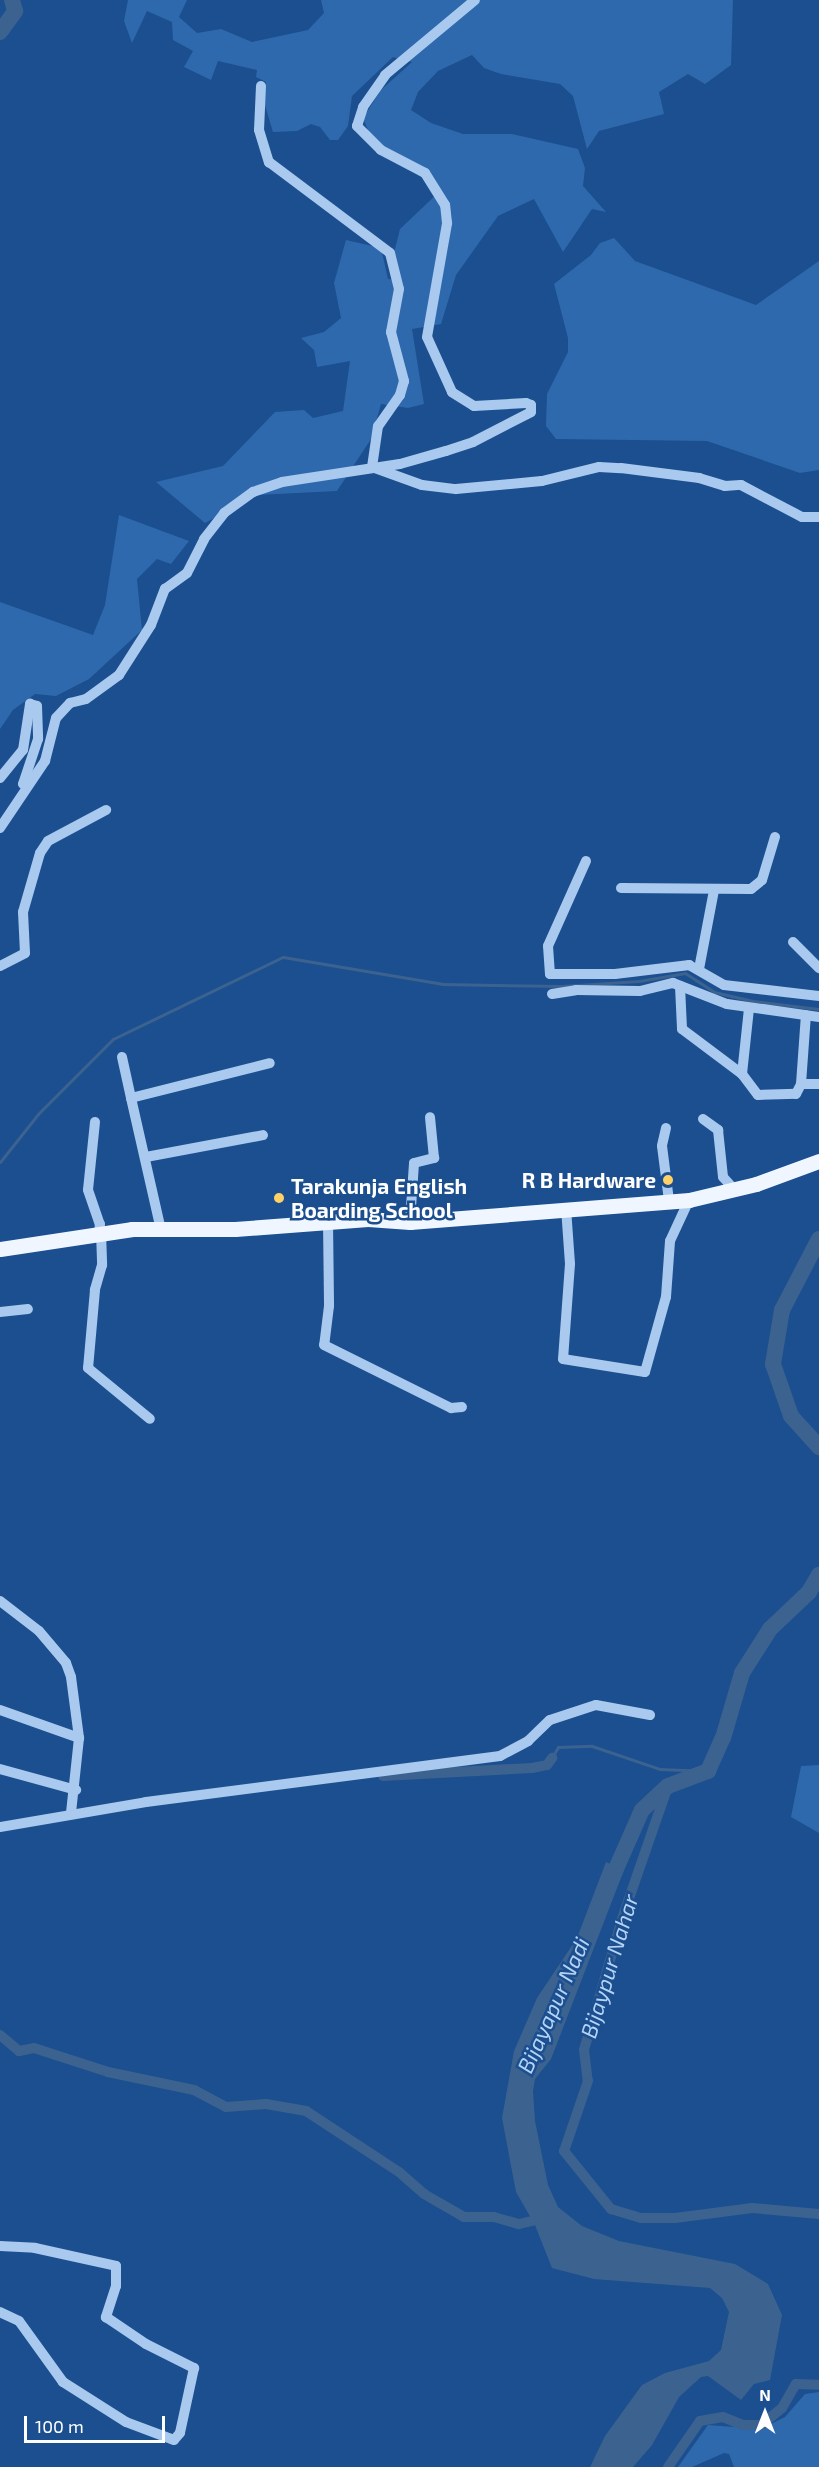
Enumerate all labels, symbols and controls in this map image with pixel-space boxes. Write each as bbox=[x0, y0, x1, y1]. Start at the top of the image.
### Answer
place label: R B Hardware bbox=[522, 1167, 656, 1193]
place label: Tarakunja English Boarding School bbox=[291, 1173, 467, 1223]
marker: R B Hardware bbox=[661, 1173, 675, 1187]
marker: Tarakunja English Boarding School bbox=[272, 1191, 286, 1205]
water label: Bijaypur Nahar bbox=[574, 1891, 644, 2041]
water label: Bijayapur Nadi bbox=[511, 1933, 595, 2077]
north arrow bbox=[735, 2383, 795, 2443]
text: N bbox=[759, 2385, 771, 2404]
scale bar bbox=[27, 2404, 168, 2442]
text: 100 m bbox=[35, 2415, 84, 2437]

